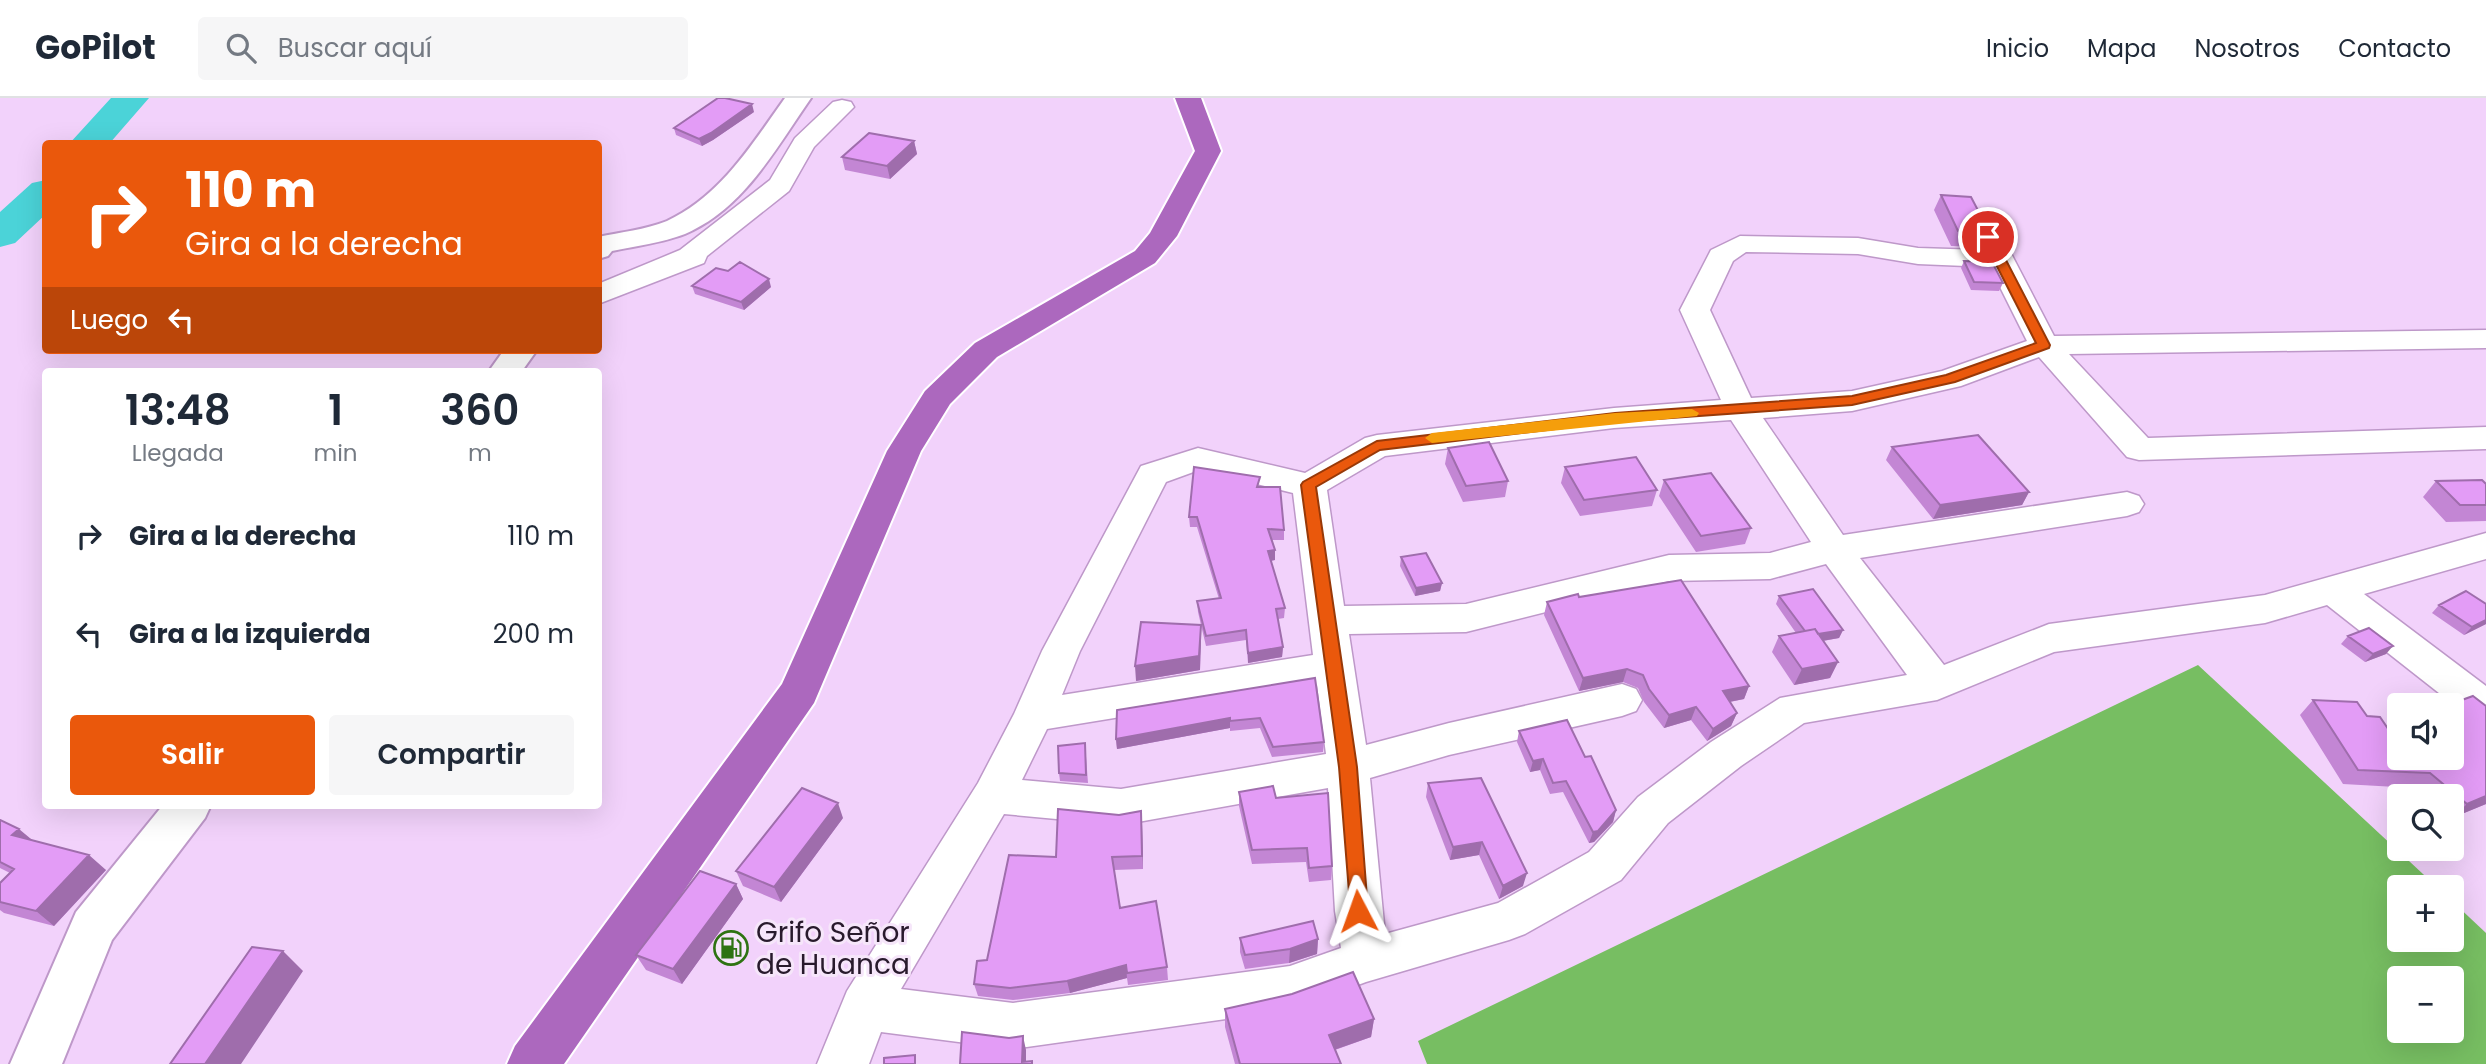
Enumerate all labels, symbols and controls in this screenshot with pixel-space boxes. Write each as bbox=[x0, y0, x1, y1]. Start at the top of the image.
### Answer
search box bbox=[198, 17, 688, 80]
text: GoPilot bbox=[35, 24, 156, 71]
icon: search bbox=[222, 29, 260, 67]
text: Buscar aquí bbox=[278, 30, 432, 66]
text: Inicio bbox=[1986, 32, 2049, 65]
text: Mapa bbox=[2087, 32, 2156, 65]
text: Nosotros bbox=[2194, 32, 2300, 65]
text: Contacto bbox=[2338, 32, 2451, 65]
text: 110 m bbox=[185, 156, 316, 224]
icon: right bbox=[70, 168, 161, 259]
pin bbox=[1958, 207, 2018, 267]
icon: arrive bbox=[1969, 218, 2007, 256]
text: Gira a la derecha bbox=[185, 221, 463, 266]
icon: left bbox=[162, 301, 200, 339]
text: Luego bbox=[70, 302, 148, 338]
text: 13:48 bbox=[125, 381, 231, 440]
text: 1 bbox=[328, 381, 343, 440]
text: 360 bbox=[440, 381, 519, 440]
text: Llegada bbox=[132, 437, 224, 469]
text: min bbox=[313, 437, 358, 469]
text: m bbox=[468, 437, 492, 469]
icon: right bbox=[70, 517, 108, 555]
text: Gira a la derecha bbox=[129, 518, 357, 554]
text: 110 m bbox=[507, 518, 574, 554]
icon: left bbox=[70, 615, 108, 653]
text: Gira a la izquierda bbox=[129, 616, 371, 652]
text: 200 m bbox=[493, 616, 574, 652]
map controls bbox=[2387, 693, 2464, 1043]
button: sound bbox=[2387, 693, 2464, 770]
button: Salir bbox=[70, 715, 315, 795]
button: Compartir bbox=[329, 715, 574, 795]
button: search bbox=[2387, 784, 2464, 861]
position arrow bbox=[1321, 874, 1395, 948]
button: + bbox=[2387, 875, 2464, 952]
place label: Grifo Señor de Huanca bbox=[756, 913, 910, 984]
fuel station icon: Grifo Señor de Huanca bbox=[712, 929, 750, 967]
button: − bbox=[2387, 966, 2464, 1043]

